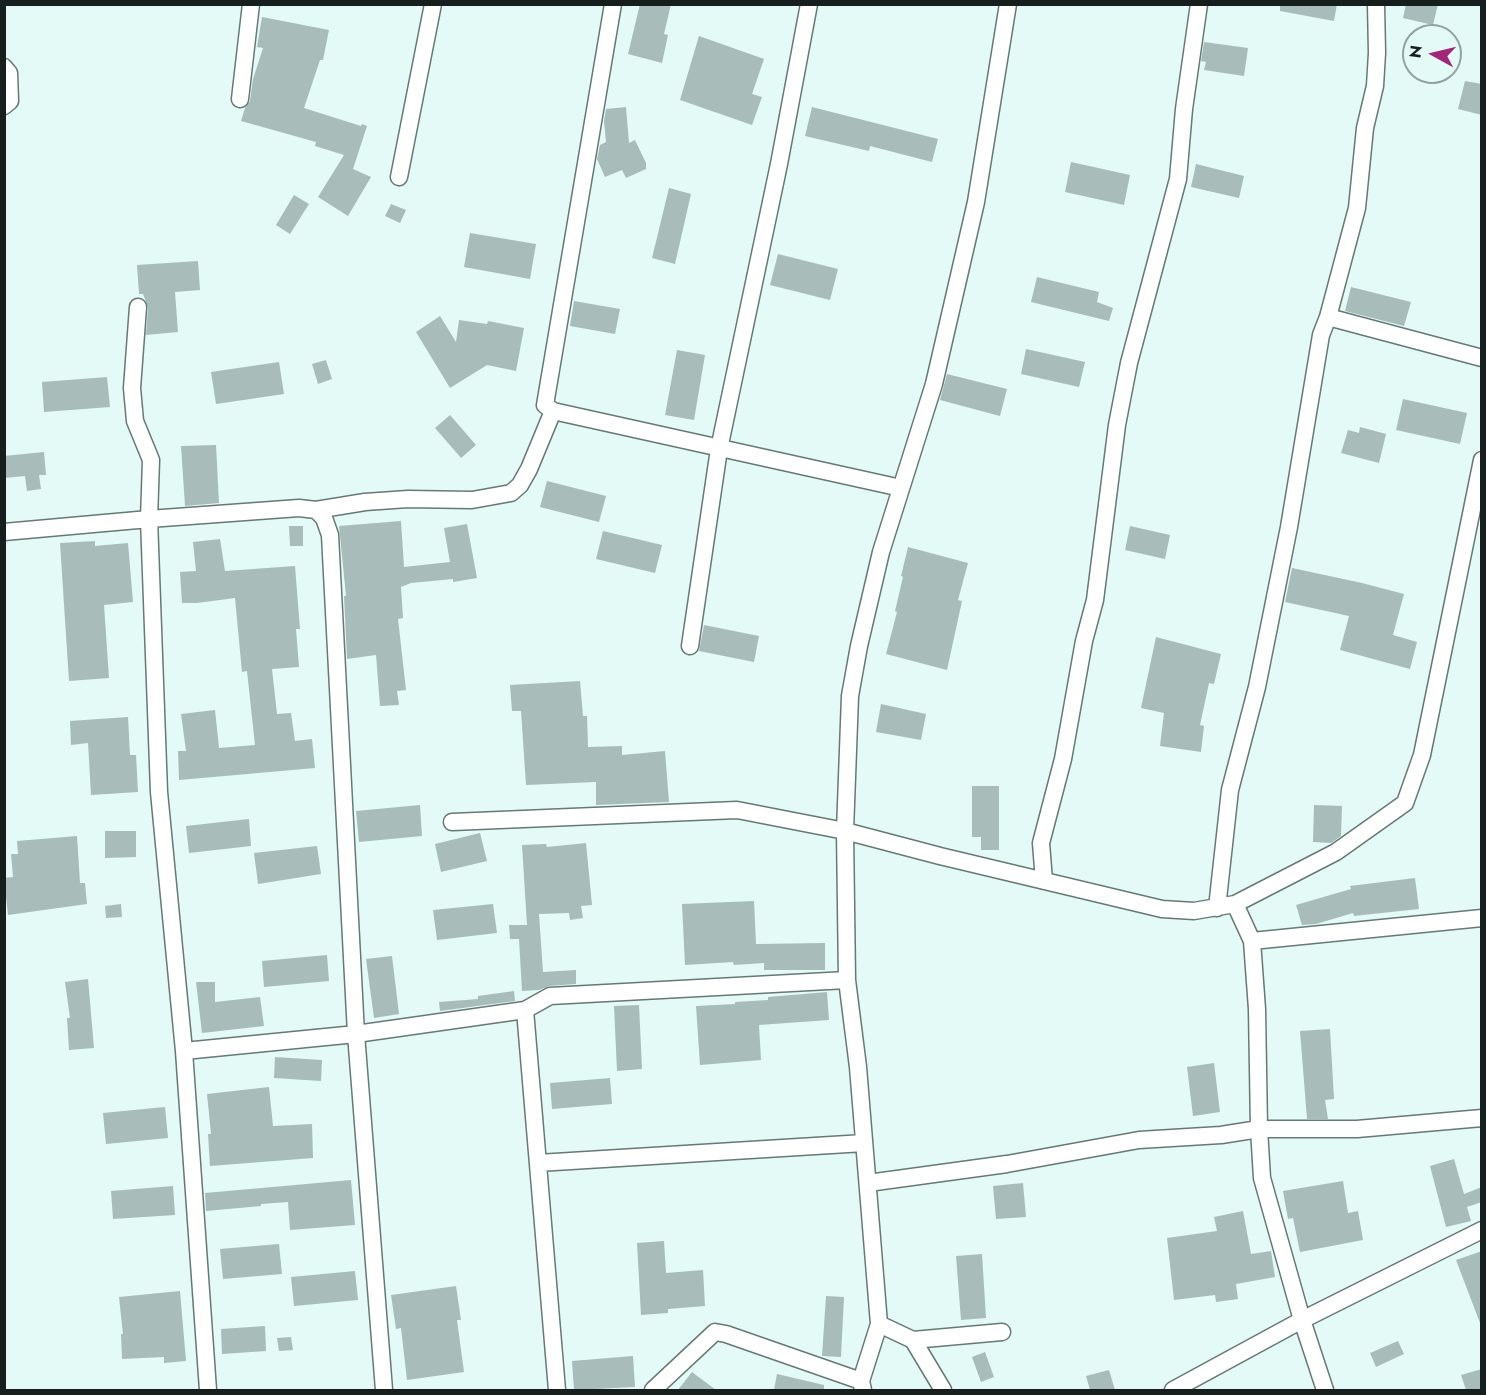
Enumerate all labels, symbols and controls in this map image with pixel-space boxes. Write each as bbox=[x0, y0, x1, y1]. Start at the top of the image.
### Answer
north arrow bbox=[1402, 24, 1462, 84]
text: N bbox=[1403, 44, 1428, 60]

